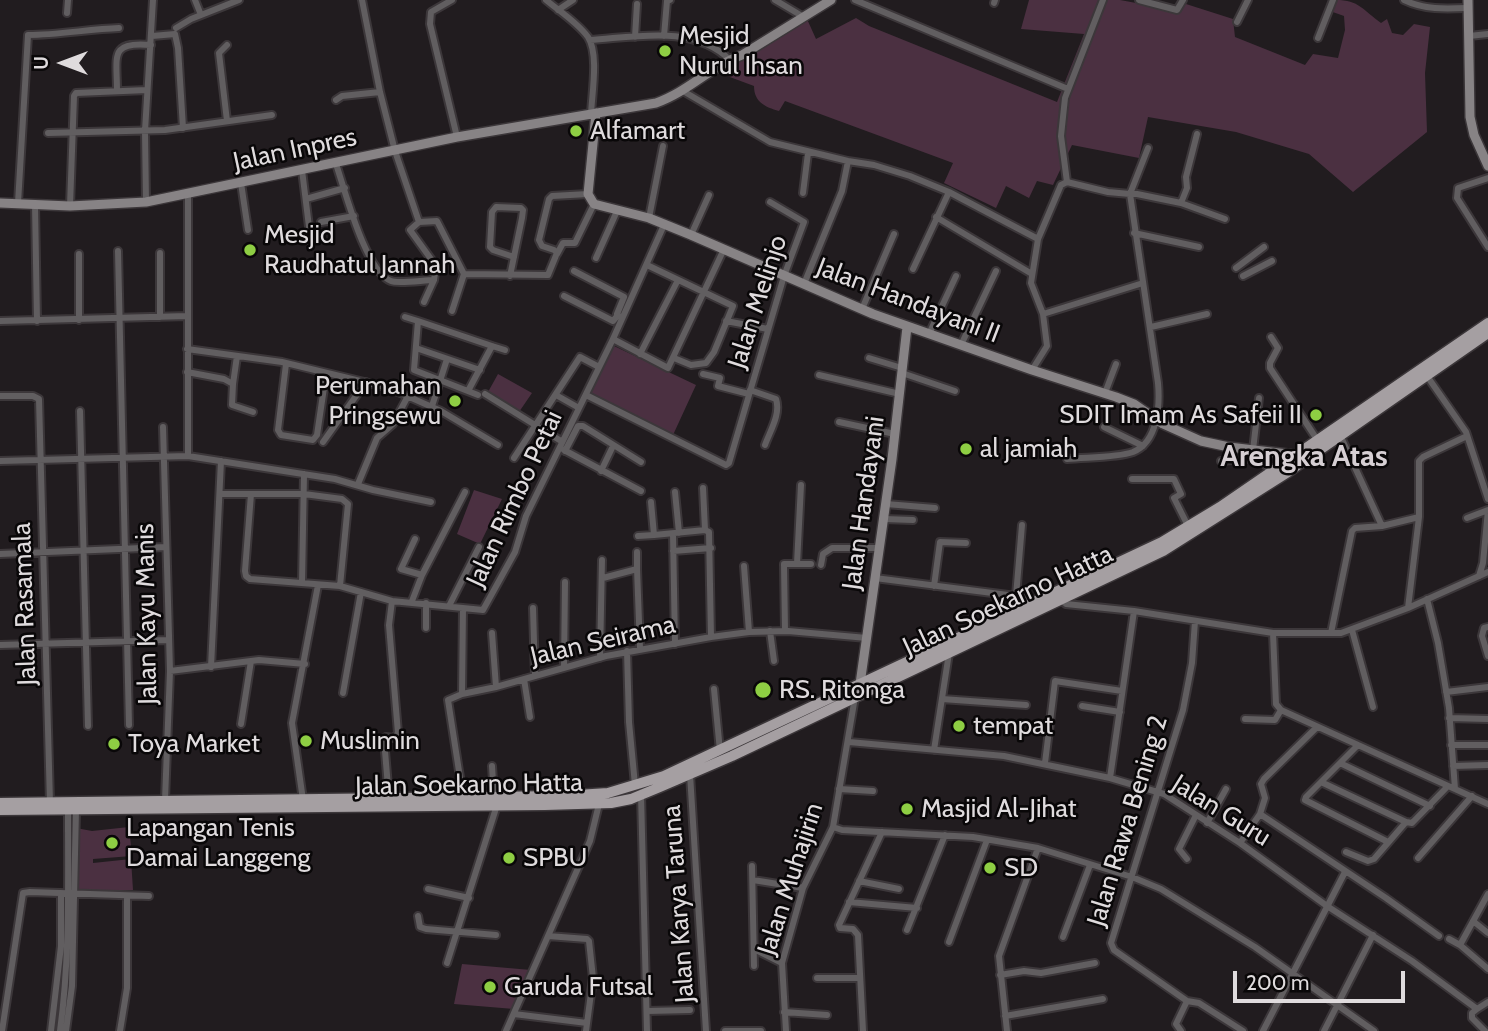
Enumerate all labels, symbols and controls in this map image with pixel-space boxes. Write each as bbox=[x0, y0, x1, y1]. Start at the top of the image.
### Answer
place label: Mesjid Nurul Ihsan bbox=[679, 20, 803, 82]
north arrow bbox=[28, 28, 98, 98]
marker: Mesjid Nurul Ihsan bbox=[657, 43, 673, 59]
text: U bbox=[30, 56, 53, 70]
place label: Alfamart bbox=[590, 115, 685, 147]
street label: Jalan Inpres bbox=[231, 122, 359, 178]
marker: Alfamart bbox=[568, 123, 584, 139]
place label: Mesjid Raudhatul Jannah bbox=[264, 219, 455, 280]
street label: Jalan Melinjo bbox=[722, 232, 794, 372]
marker: Mesjid Raudhatul Jannah bbox=[242, 242, 258, 258]
street label: Jalan Handayani II bbox=[812, 252, 1004, 350]
place label: Perumahan Pringsewu bbox=[315, 370, 441, 432]
marker: Perumahan Pringsewu bbox=[447, 393, 463, 409]
place label: SDIT Imam As Safeii II bbox=[1059, 399, 1302, 431]
street label: Jalan Rimbo Petai bbox=[461, 406, 569, 592]
marker: SDIT Imam As Safeii II bbox=[1308, 407, 1324, 423]
street label: Jalan Handayani bbox=[836, 414, 892, 592]
place label: al jamiah bbox=[980, 433, 1077, 465]
district label: Arengka Atas bbox=[1220, 439, 1388, 475]
marker: al jamiah bbox=[958, 441, 974, 457]
street label: Jalan Rasamala bbox=[7, 522, 43, 686]
street label: Jalan Kayu Manis bbox=[130, 523, 164, 705]
street label: Jalan Soekarno Hatta bbox=[898, 539, 1118, 663]
street label: Jalan Seirama bbox=[528, 609, 678, 673]
place label: RS. Ritonga bbox=[779, 674, 905, 706]
marker: RS. Ritonga bbox=[753, 680, 773, 700]
place label: tempat bbox=[973, 710, 1053, 742]
street label: Jalan Rawa Bening 2 bbox=[1081, 712, 1175, 930]
marker: tempat bbox=[951, 718, 967, 734]
place label: Muslimin bbox=[320, 725, 420, 757]
place label: Toya Market bbox=[128, 728, 260, 760]
marker: Muslimin bbox=[298, 733, 314, 749]
marker: Toya Market bbox=[106, 736, 122, 752]
street label: Jalan Soekarno Hatta bbox=[355, 767, 583, 803]
street label: Jalan Guru bbox=[1166, 768, 1276, 854]
place label: Masjid Al-Jihat bbox=[921, 793, 1076, 825]
street label: Jalan Muhajirin bbox=[752, 799, 830, 959]
marker: Masjid Al-Jihat bbox=[899, 801, 915, 817]
street label: Jalan Karya Taruna bbox=[657, 804, 701, 1004]
place label: Lapangan Tenis Damai Langgeng bbox=[126, 812, 311, 874]
marker: Lapangan Tenis Damai Langgeng bbox=[104, 835, 120, 851]
place label: SPBU bbox=[523, 842, 587, 874]
marker: SPBU bbox=[501, 850, 517, 866]
place label: SD bbox=[1004, 852, 1038, 884]
marker: SD bbox=[982, 860, 998, 876]
scale bar bbox=[1236, 958, 1408, 1002]
text: 200 m bbox=[1246, 970, 1309, 995]
place label: Garuda Futsal bbox=[504, 971, 653, 1003]
marker: Garuda Futsal bbox=[482, 979, 498, 995]

